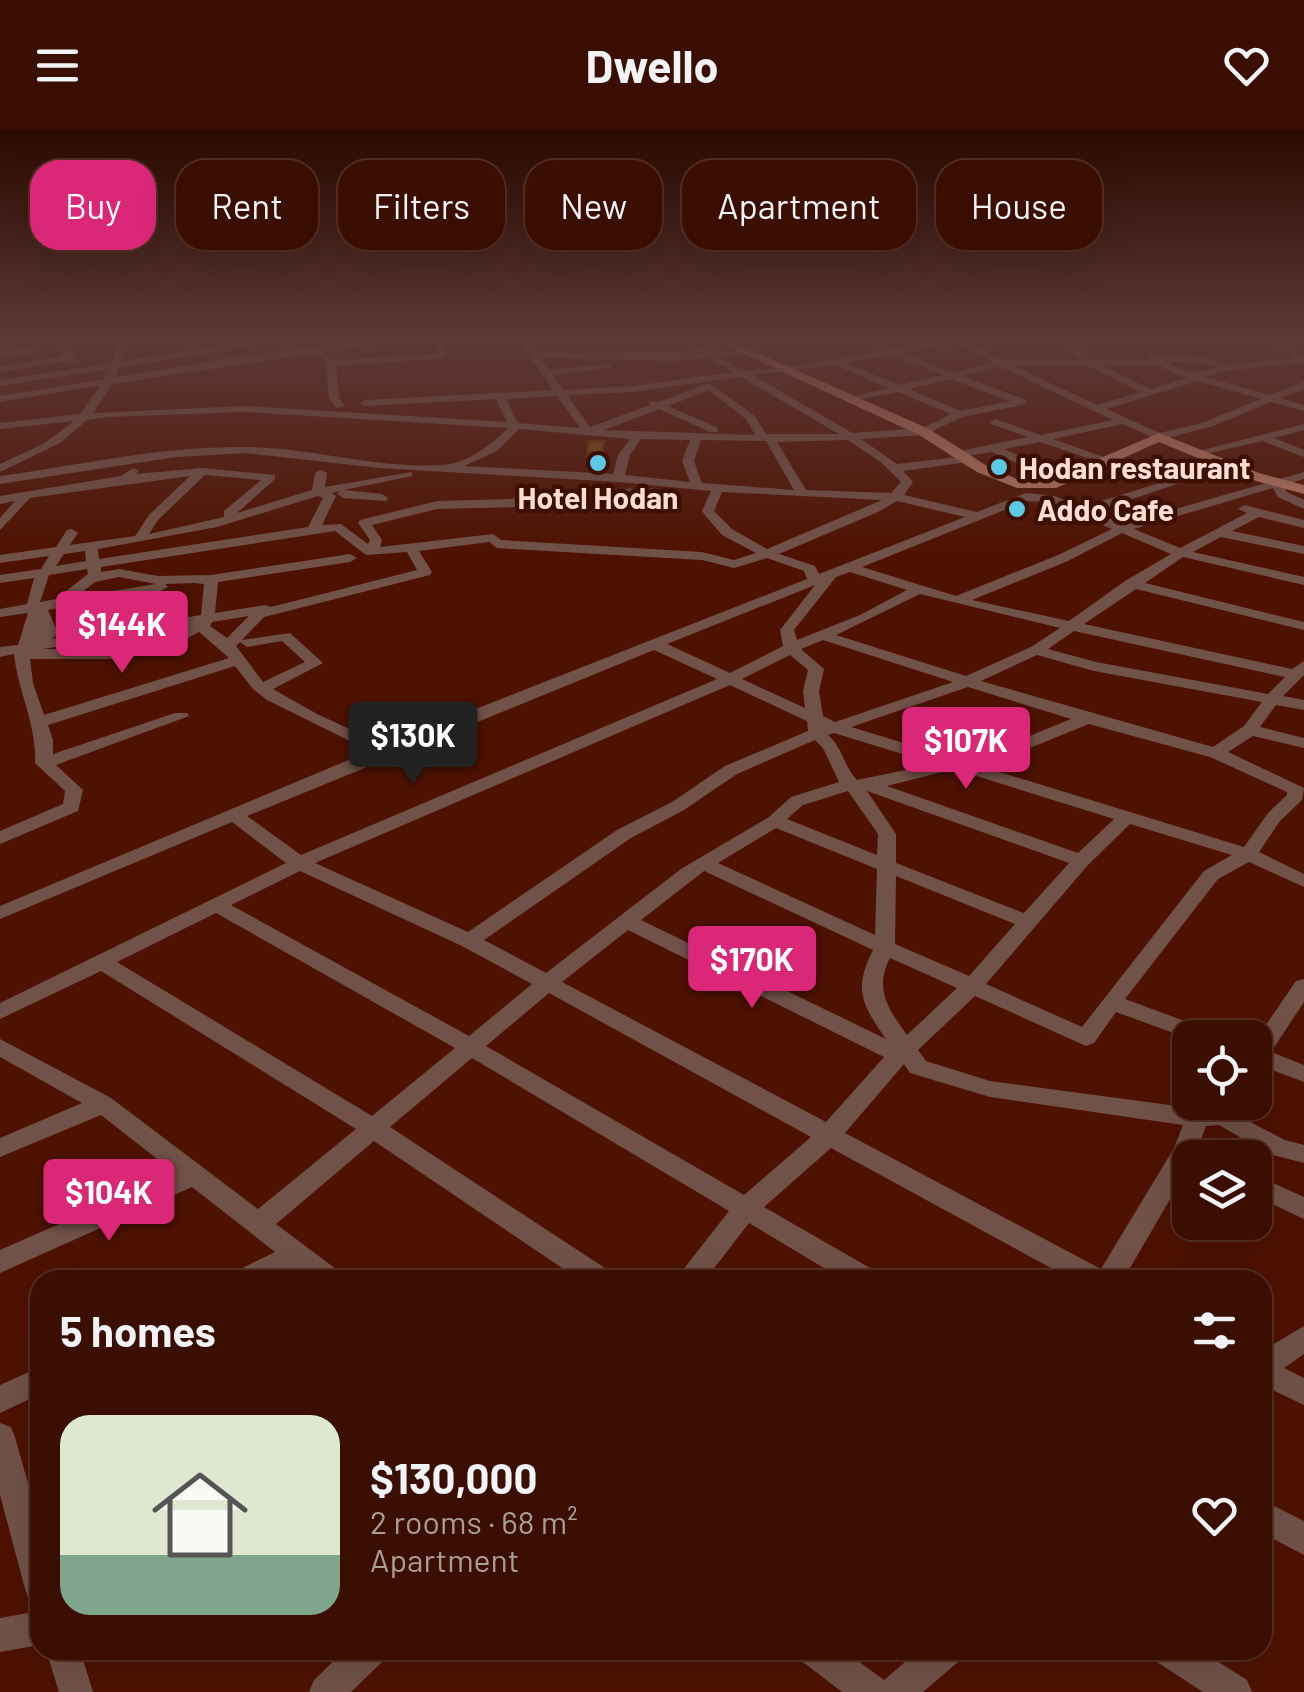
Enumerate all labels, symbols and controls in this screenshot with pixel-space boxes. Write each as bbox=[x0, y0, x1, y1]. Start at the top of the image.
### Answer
icon: menu bbox=[30, 38, 85, 93]
text: Dwello bbox=[585, 38, 719, 92]
icon: heart bbox=[1219, 38, 1274, 93]
chip: Buy bbox=[30, 160, 156, 250]
chip: Rent bbox=[176, 160, 318, 250]
chip: Filters bbox=[338, 160, 505, 250]
chip: New bbox=[525, 160, 662, 250]
chip: Apartment bbox=[682, 160, 916, 250]
chip: House bbox=[936, 160, 1102, 250]
place label: Hodan restaurant bbox=[1019, 449, 1251, 485]
marker: Hotel Hodan bbox=[587, 452, 609, 474]
marker: Hodan restaurant bbox=[988, 456, 1010, 478]
place label: Hotel Hodan bbox=[518, 479, 678, 515]
place label: Addo Cafe bbox=[1037, 491, 1174, 527]
marker: Addo Cafe bbox=[1006, 498, 1028, 520]
pin: $144K bbox=[52, 591, 192, 676]
text: $144K bbox=[78, 604, 166, 642]
pin: $130K bbox=[343, 702, 483, 787]
pin: $107K bbox=[896, 707, 1036, 792]
text: $130K bbox=[370, 715, 456, 753]
text: $107K bbox=[924, 720, 1008, 758]
pin: $170K bbox=[682, 926, 822, 1011]
text: $170K bbox=[710, 939, 794, 977]
map controls bbox=[1172, 1020, 1272, 1240]
button: locate bbox=[1172, 1020, 1272, 1120]
button: layers bbox=[1172, 1140, 1272, 1240]
pin: $104K bbox=[39, 1159, 179, 1244]
text: $104K bbox=[65, 1172, 153, 1210]
icon: filters bbox=[1187, 1303, 1242, 1358]
text: 5 homes bbox=[60, 1305, 216, 1355]
text: $130,000 bbox=[370, 1452, 537, 1502]
icon: home bbox=[140, 1455, 260, 1575]
icon: heart bbox=[1187, 1488, 1242, 1543]
text: 2 rooms · 68 m² bbox=[370, 1502, 578, 1540]
text: Apartment bbox=[370, 1540, 519, 1578]

